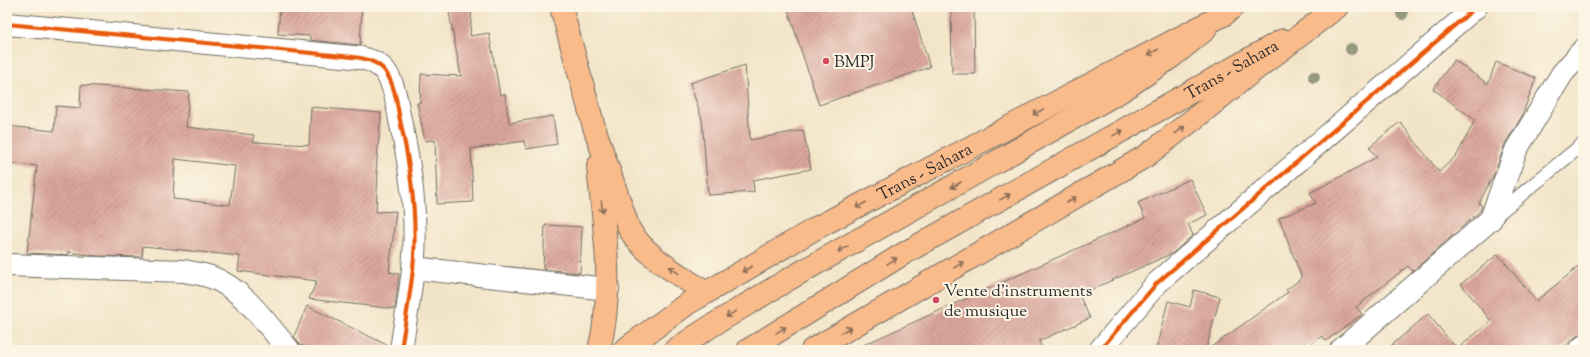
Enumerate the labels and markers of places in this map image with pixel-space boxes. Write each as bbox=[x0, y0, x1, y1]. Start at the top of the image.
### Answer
place label: BMPJ bbox=[834, 51, 874, 75]
marker: BMPJ bbox=[821, 56, 831, 66]
place label: Vente d'instruments de musique bbox=[944, 280, 1093, 324]
marker: Vente d'instruments de musique bbox=[931, 295, 941, 305]

